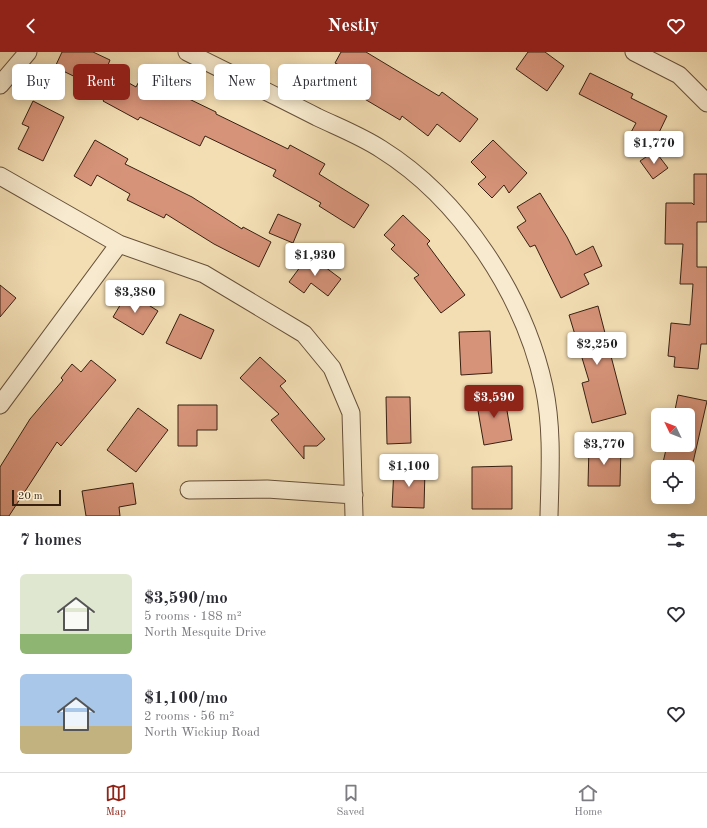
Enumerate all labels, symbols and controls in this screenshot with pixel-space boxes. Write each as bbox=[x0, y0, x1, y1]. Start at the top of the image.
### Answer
icon: back bbox=[20, 15, 42, 37]
icon: heart bbox=[665, 15, 687, 37]
text: Nestly bbox=[328, 17, 379, 35]
chip: Buy bbox=[12, 64, 65, 100]
chip: Rent bbox=[73, 64, 130, 100]
chip: Filters bbox=[138, 64, 206, 100]
chip: New bbox=[214, 64, 270, 100]
chip: Apartment bbox=[278, 64, 371, 100]
pin: $1,770 bbox=[621, 131, 687, 165]
text: $1,770 bbox=[633, 137, 675, 150]
pin: $1,930 bbox=[282, 243, 348, 277]
text: $1,930 bbox=[294, 249, 336, 262]
pin: $3,380 bbox=[102, 280, 168, 314]
text: $3,380 bbox=[114, 286, 156, 299]
pin: $2,250 bbox=[564, 332, 630, 366]
text: $2,250 bbox=[576, 338, 618, 351]
pin: $3,590 bbox=[461, 385, 527, 419]
text: $3,590 bbox=[473, 391, 515, 404]
north arrow bbox=[651, 408, 695, 452]
map controls bbox=[651, 408, 695, 504]
pin: $3,770 bbox=[571, 432, 637, 466]
text: $3,770 bbox=[583, 438, 625, 451]
pin: $1,100 bbox=[376, 454, 442, 488]
text: $1,100 bbox=[388, 460, 430, 473]
button: locate bbox=[651, 460, 695, 504]
scale bar bbox=[12, 488, 61, 507]
text: 20 m bbox=[18, 491, 43, 502]
icon: filters bbox=[665, 529, 687, 551]
text: 7 homes bbox=[20, 532, 82, 549]
icon: home bbox=[52, 590, 100, 638]
text: $3,590/mo bbox=[144, 590, 228, 607]
icon: heart bbox=[665, 603, 687, 625]
text: 5 rooms · 188 m² bbox=[144, 610, 242, 623]
text: North Mesquite Drive bbox=[144, 626, 266, 639]
icon: home bbox=[52, 690, 100, 738]
text: $1,100/mo bbox=[144, 690, 228, 707]
icon: heart bbox=[665, 703, 687, 725]
text: 2 rooms · 56 m² bbox=[144, 710, 234, 723]
text: North Wickiup Road bbox=[144, 726, 260, 739]
tab: Map bbox=[105, 782, 127, 820]
tab: Saved bbox=[337, 782, 365, 820]
tab: Home bbox=[574, 782, 602, 820]

